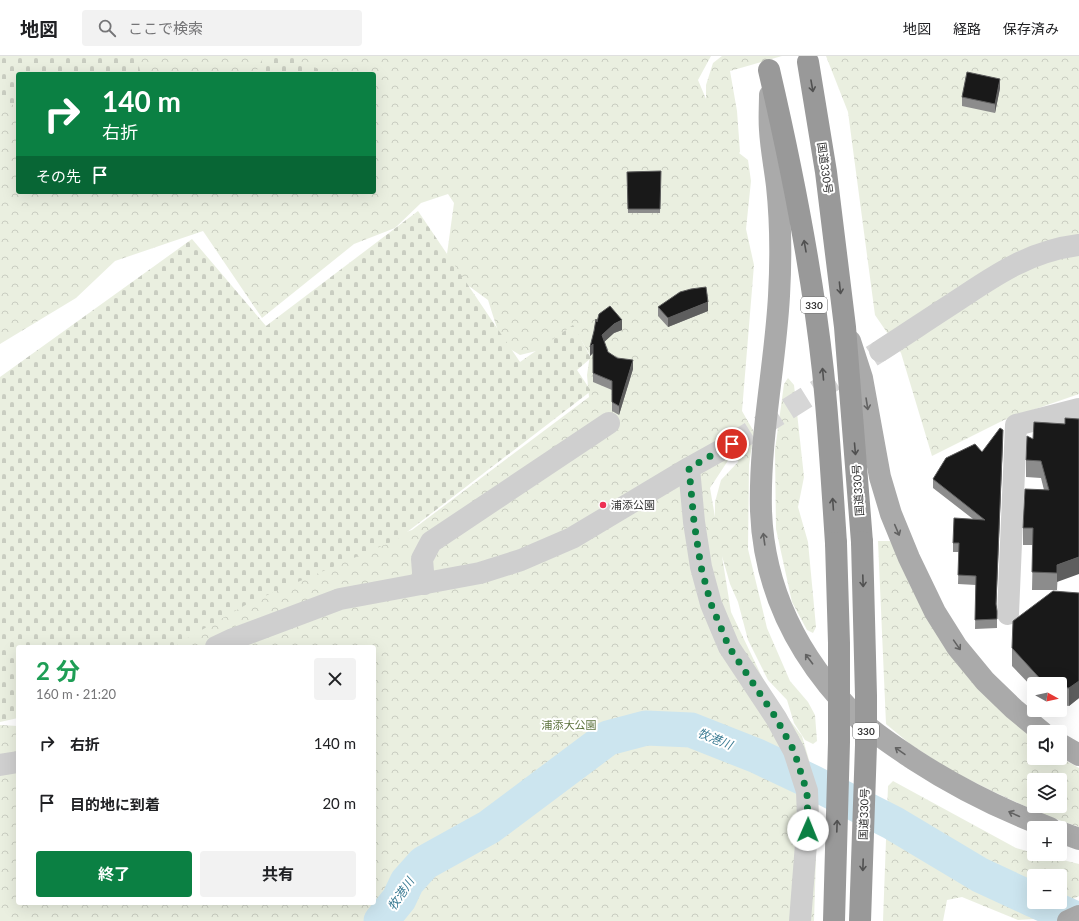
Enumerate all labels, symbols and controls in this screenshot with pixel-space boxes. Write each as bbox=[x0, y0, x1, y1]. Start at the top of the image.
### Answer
search box bbox=[82, 10, 362, 46]
text: 地図 bbox=[20, 17, 58, 40]
icon: search bbox=[96, 17, 118, 39]
text: ここで検索 bbox=[128, 19, 203, 37]
text: 地図 bbox=[903, 20, 931, 37]
text: 経路 bbox=[953, 20, 981, 37]
text: 保存済み bbox=[1003, 20, 1059, 37]
one-way arrow bbox=[808, 79, 816, 92]
text: 140 m bbox=[102, 84, 181, 118]
icon: right bbox=[36, 88, 88, 140]
text: 右折 bbox=[102, 121, 138, 143]
street label: 国道330号 bbox=[815, 141, 836, 195]
icon: arrive bbox=[89, 164, 111, 186]
text: その先 bbox=[36, 167, 81, 185]
one-way arrow bbox=[801, 239, 809, 252]
one-way arrow bbox=[837, 281, 844, 294]
road number: 330 bbox=[801, 297, 827, 313]
one-way arrow bbox=[820, 368, 827, 381]
one-way arrow bbox=[863, 397, 871, 410]
pin bbox=[715, 427, 749, 461]
icon: arrive bbox=[721, 433, 743, 455]
one-way arrow bbox=[851, 442, 858, 455]
street label: 国道330号 bbox=[849, 464, 866, 516]
place label: 浦添公園 bbox=[611, 498, 655, 511]
one-way arrow bbox=[829, 498, 836, 511]
marker: 浦添公園 bbox=[598, 500, 608, 510]
one-way arrow bbox=[894, 524, 902, 536]
one-way arrow bbox=[760, 533, 768, 546]
one-way arrow bbox=[859, 574, 866, 587]
one-way arrow bbox=[953, 640, 961, 651]
one-way arrow bbox=[805, 654, 813, 665]
text: 2 分 bbox=[36, 656, 80, 685]
button: close bbox=[314, 658, 356, 700]
north arrow bbox=[1027, 677, 1067, 717]
map controls bbox=[1027, 677, 1067, 909]
text: 160 m · 21:20 bbox=[36, 686, 116, 702]
park label: 浦添大公園 bbox=[542, 718, 597, 731]
road number: 330 bbox=[853, 723, 879, 739]
water label: 牧港川 bbox=[696, 725, 737, 753]
button: sound bbox=[1027, 725, 1067, 765]
icon: right bbox=[36, 732, 58, 754]
text: 140 m bbox=[314, 734, 356, 752]
text: 右折 bbox=[70, 735, 100, 753]
one-way arrow bbox=[895, 747, 906, 755]
button: layers bbox=[1027, 773, 1067, 813]
street label: 国道330号 bbox=[856, 788, 871, 840]
icon: arrive bbox=[36, 792, 58, 814]
text: 20 m bbox=[322, 794, 356, 812]
text: 目的地に到着 bbox=[70, 795, 160, 813]
position arrow bbox=[787, 809, 829, 851]
one-way arrow bbox=[1008, 810, 1020, 817]
one-way arrow bbox=[833, 820, 841, 833]
button: + bbox=[1027, 821, 1067, 861]
button: 終了 bbox=[36, 851, 192, 897]
button: 共有 bbox=[200, 851, 356, 897]
one-way arrow bbox=[859, 858, 866, 871]
button: − bbox=[1027, 869, 1067, 909]
water label: 牧港川 bbox=[384, 873, 418, 913]

